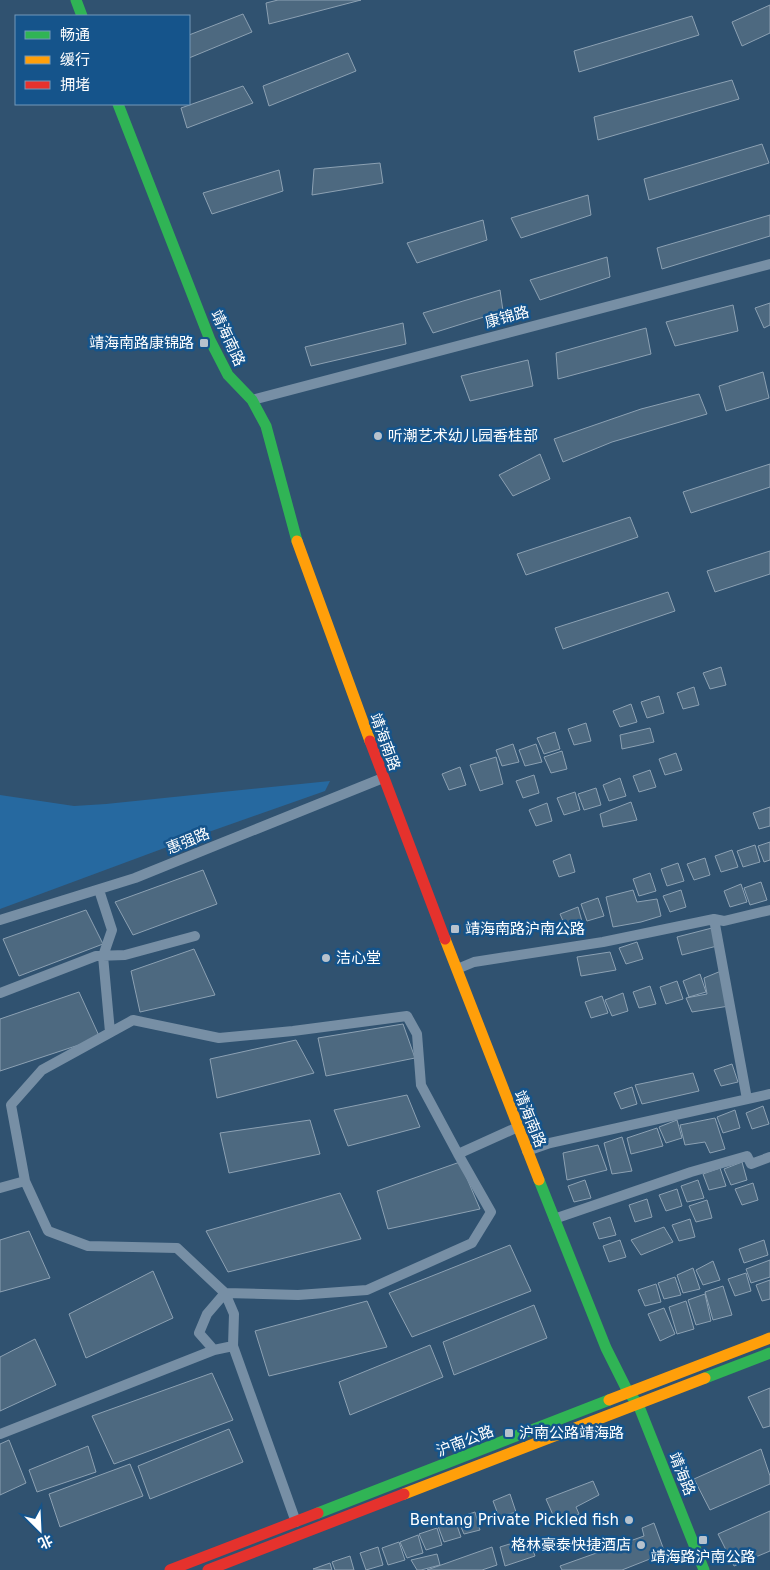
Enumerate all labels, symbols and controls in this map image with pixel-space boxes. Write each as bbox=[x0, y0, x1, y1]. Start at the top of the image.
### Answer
legend bbox=[15, 15, 190, 105]
text: 畅通 bbox=[60, 26, 90, 44]
text: 缓行 bbox=[60, 51, 90, 69]
text: 拥堵 bbox=[60, 76, 90, 94]
street label: 康锦路 bbox=[483, 302, 531, 332]
street label: 靖海南路 bbox=[207, 307, 249, 369]
place label: 靖海南路康锦路 bbox=[89, 334, 194, 352]
marker: 靖海南路康锦路 bbox=[198, 337, 210, 349]
place label: 听潮艺术幼儿园香桂部 bbox=[388, 427, 538, 445]
marker: 听潮艺术幼儿园香桂部 bbox=[372, 430, 384, 442]
street label: 靖海南路 bbox=[366, 711, 404, 773]
street label: 惠强路 bbox=[164, 824, 212, 858]
place label: 靖海南路沪南公路 bbox=[465, 920, 585, 938]
marker: 靖海南路沪南公路 bbox=[449, 923, 461, 935]
place label: 洁心堂 bbox=[336, 949, 381, 967]
marker: 洁心堂 bbox=[320, 952, 332, 964]
street label: 靖海南路 bbox=[510, 1088, 550, 1150]
street label: 沪南公路 bbox=[434, 1422, 496, 1460]
place label: 沪南公路靖海路 bbox=[519, 1424, 624, 1442]
marker: 沪南公路靖海路 bbox=[503, 1427, 515, 1439]
street label: 靖海路 bbox=[665, 1450, 699, 1498]
north arrow bbox=[15, 1505, 65, 1555]
place label: Bentang Private Pickled fish bbox=[410, 1511, 619, 1529]
marker: Bentang Private Pickled fish bbox=[623, 1514, 635, 1526]
text: 北 bbox=[36, 1532, 55, 1552]
marker: 靖海路沪南公路 bbox=[697, 1534, 709, 1546]
place label: 格林豪泰快捷酒店 bbox=[511, 1536, 631, 1554]
marker: 格林豪泰快捷酒店 bbox=[635, 1539, 647, 1551]
place label: 靖海路沪南公路 bbox=[650, 1548, 756, 1566]

